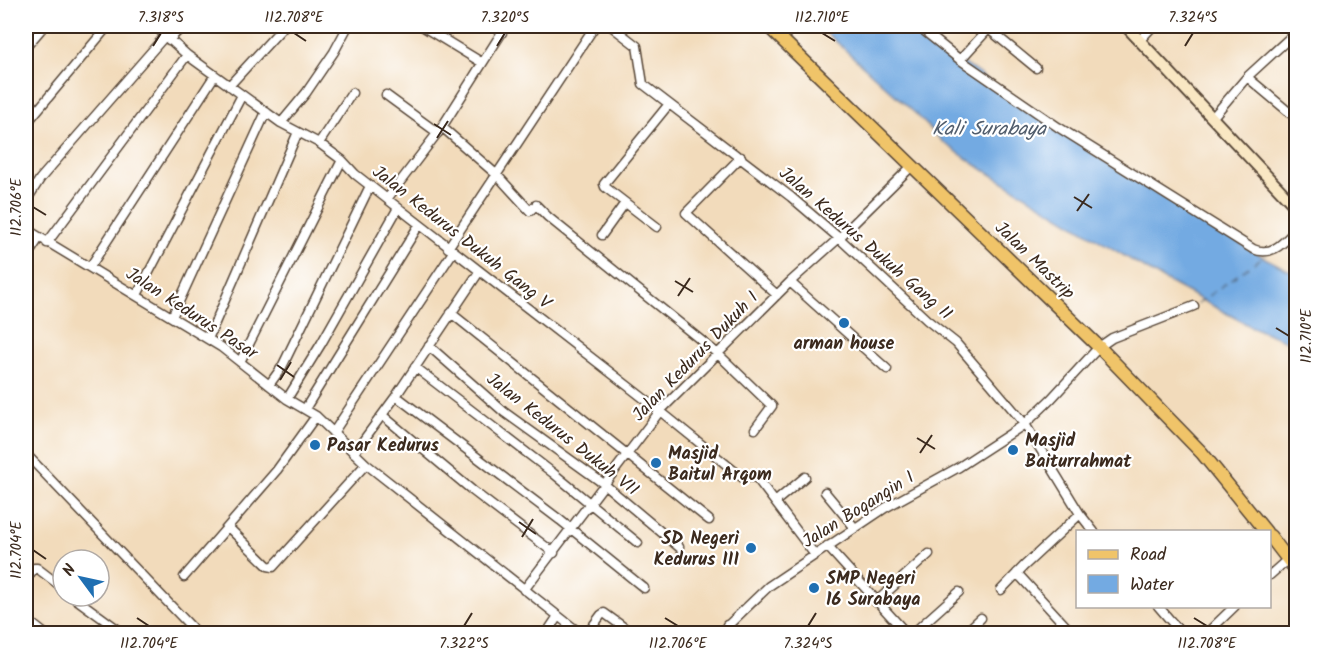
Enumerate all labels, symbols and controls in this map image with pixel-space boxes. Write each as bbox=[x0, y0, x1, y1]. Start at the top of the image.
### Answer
text: 7.318°S bbox=[138, 6, 184, 30]
text: 112.708°E bbox=[265, 6, 325, 30]
text: 7.320°S bbox=[481, 6, 529, 30]
text: 112.710°E bbox=[795, 6, 851, 30]
text: 7.324°S bbox=[1168, 6, 1218, 30]
water label: Kali Surabaya bbox=[932, 114, 1047, 146]
street label: Jalan Kedurus Dukuh Gang V bbox=[365, 159, 558, 319]
street label: Jalan Kedurus Dukuh Gang II bbox=[772, 160, 959, 328]
text: 112.706°E bbox=[5, 177, 29, 236]
street label: Jalan Mastrip bbox=[987, 215, 1081, 307]
street label: Jalan Kedurus Pasar bbox=[119, 261, 264, 369]
street label: Jalan Kedurus Dukuh I bbox=[626, 285, 766, 429]
text: 112.710°E bbox=[1295, 307, 1319, 363]
marker: arman house bbox=[837, 316, 851, 330]
place label: arman house bbox=[794, 330, 895, 359]
street label: Jalan Kedurus Dukuh VII bbox=[479, 366, 645, 504]
place label: Masjid Baiturrahmat bbox=[1025, 427, 1132, 477]
place label: Pasar Kedurus bbox=[327, 432, 439, 461]
marker: Pasar Kedurus bbox=[308, 438, 322, 452]
place label: Masjid Baitul Arqom bbox=[668, 440, 772, 490]
marker: Masjid Baiturrahmat bbox=[1006, 443, 1020, 457]
marker: Masjid Baitul Arqom bbox=[649, 456, 663, 470]
street label: Jalan Bogangin I bbox=[797, 464, 921, 556]
text: 112.704°E bbox=[5, 520, 29, 579]
place label: SD Negeri Kedurus III bbox=[654, 525, 739, 575]
legend bbox=[1076, 530, 1271, 608]
marker: SD Negeri Kedurus III bbox=[744, 541, 758, 555]
text: Road bbox=[1130, 541, 1167, 570]
north arrow bbox=[51, 548, 111, 608]
text: N bbox=[56, 560, 83, 582]
place label: SMP Negeri 16 Surabaya bbox=[826, 565, 920, 615]
text: Water bbox=[1130, 571, 1175, 600]
marker: SMP Negeri 16 Surabaya bbox=[807, 581, 821, 595]
text: 112.704°E bbox=[120, 632, 179, 656]
text: 7.322°S bbox=[439, 632, 489, 656]
text: 112.706°E bbox=[649, 632, 708, 656]
text: 7.324°S bbox=[783, 632, 833, 656]
text: 112.708°E bbox=[1178, 632, 1238, 656]

